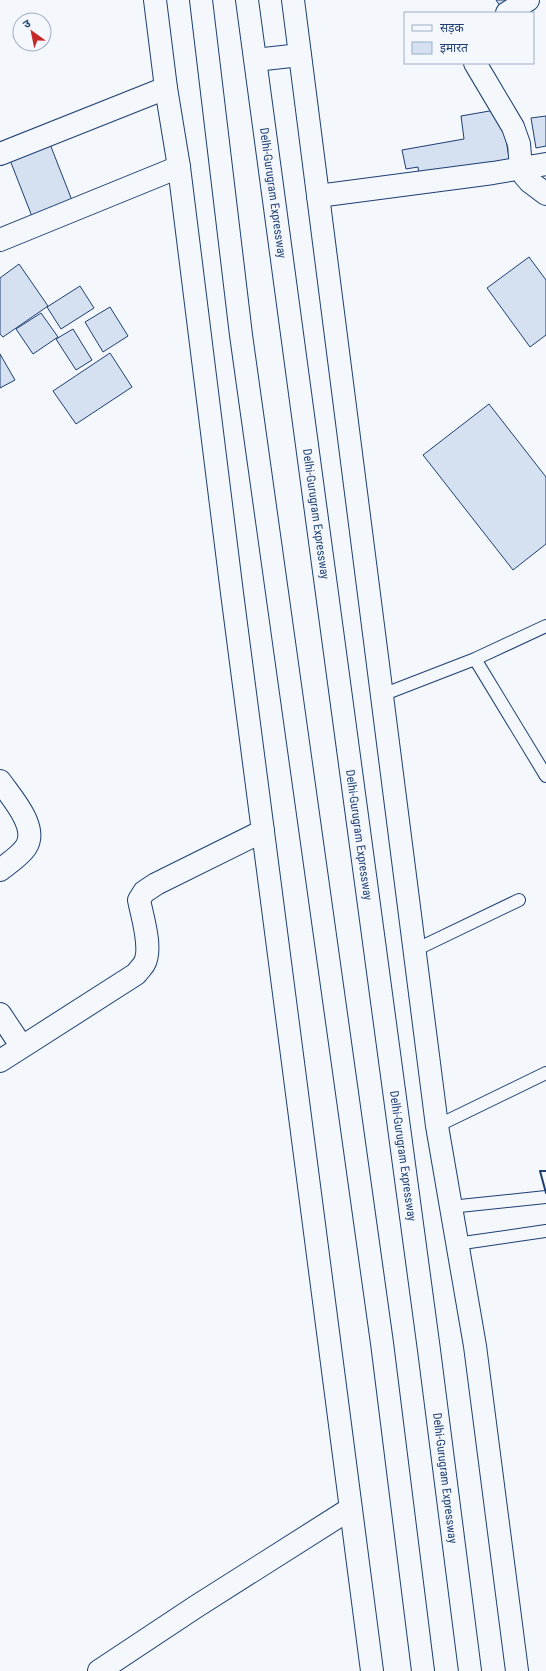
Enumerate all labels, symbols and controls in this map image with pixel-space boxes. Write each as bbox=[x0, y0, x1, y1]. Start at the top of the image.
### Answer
north arrow bbox=[12, 12, 52, 52]
legend bbox=[404, 12, 534, 64]
text: उ bbox=[21, 17, 34, 31]
text: सड़क bbox=[440, 21, 465, 35]
text: इमारत bbox=[440, 41, 469, 55]
street label: Delhi-Gurugram Expressway bbox=[257, 127, 289, 259]
street label: Delhi-Gurugram Expressway bbox=[300, 448, 332, 580]
street label: Delhi-Gurugram Expressway bbox=[343, 769, 375, 901]
street label: Delhi-Gurugram Expressway bbox=[387, 1090, 419, 1222]
street label: Delhi-Gurugram Expressway bbox=[430, 1412, 460, 1544]

